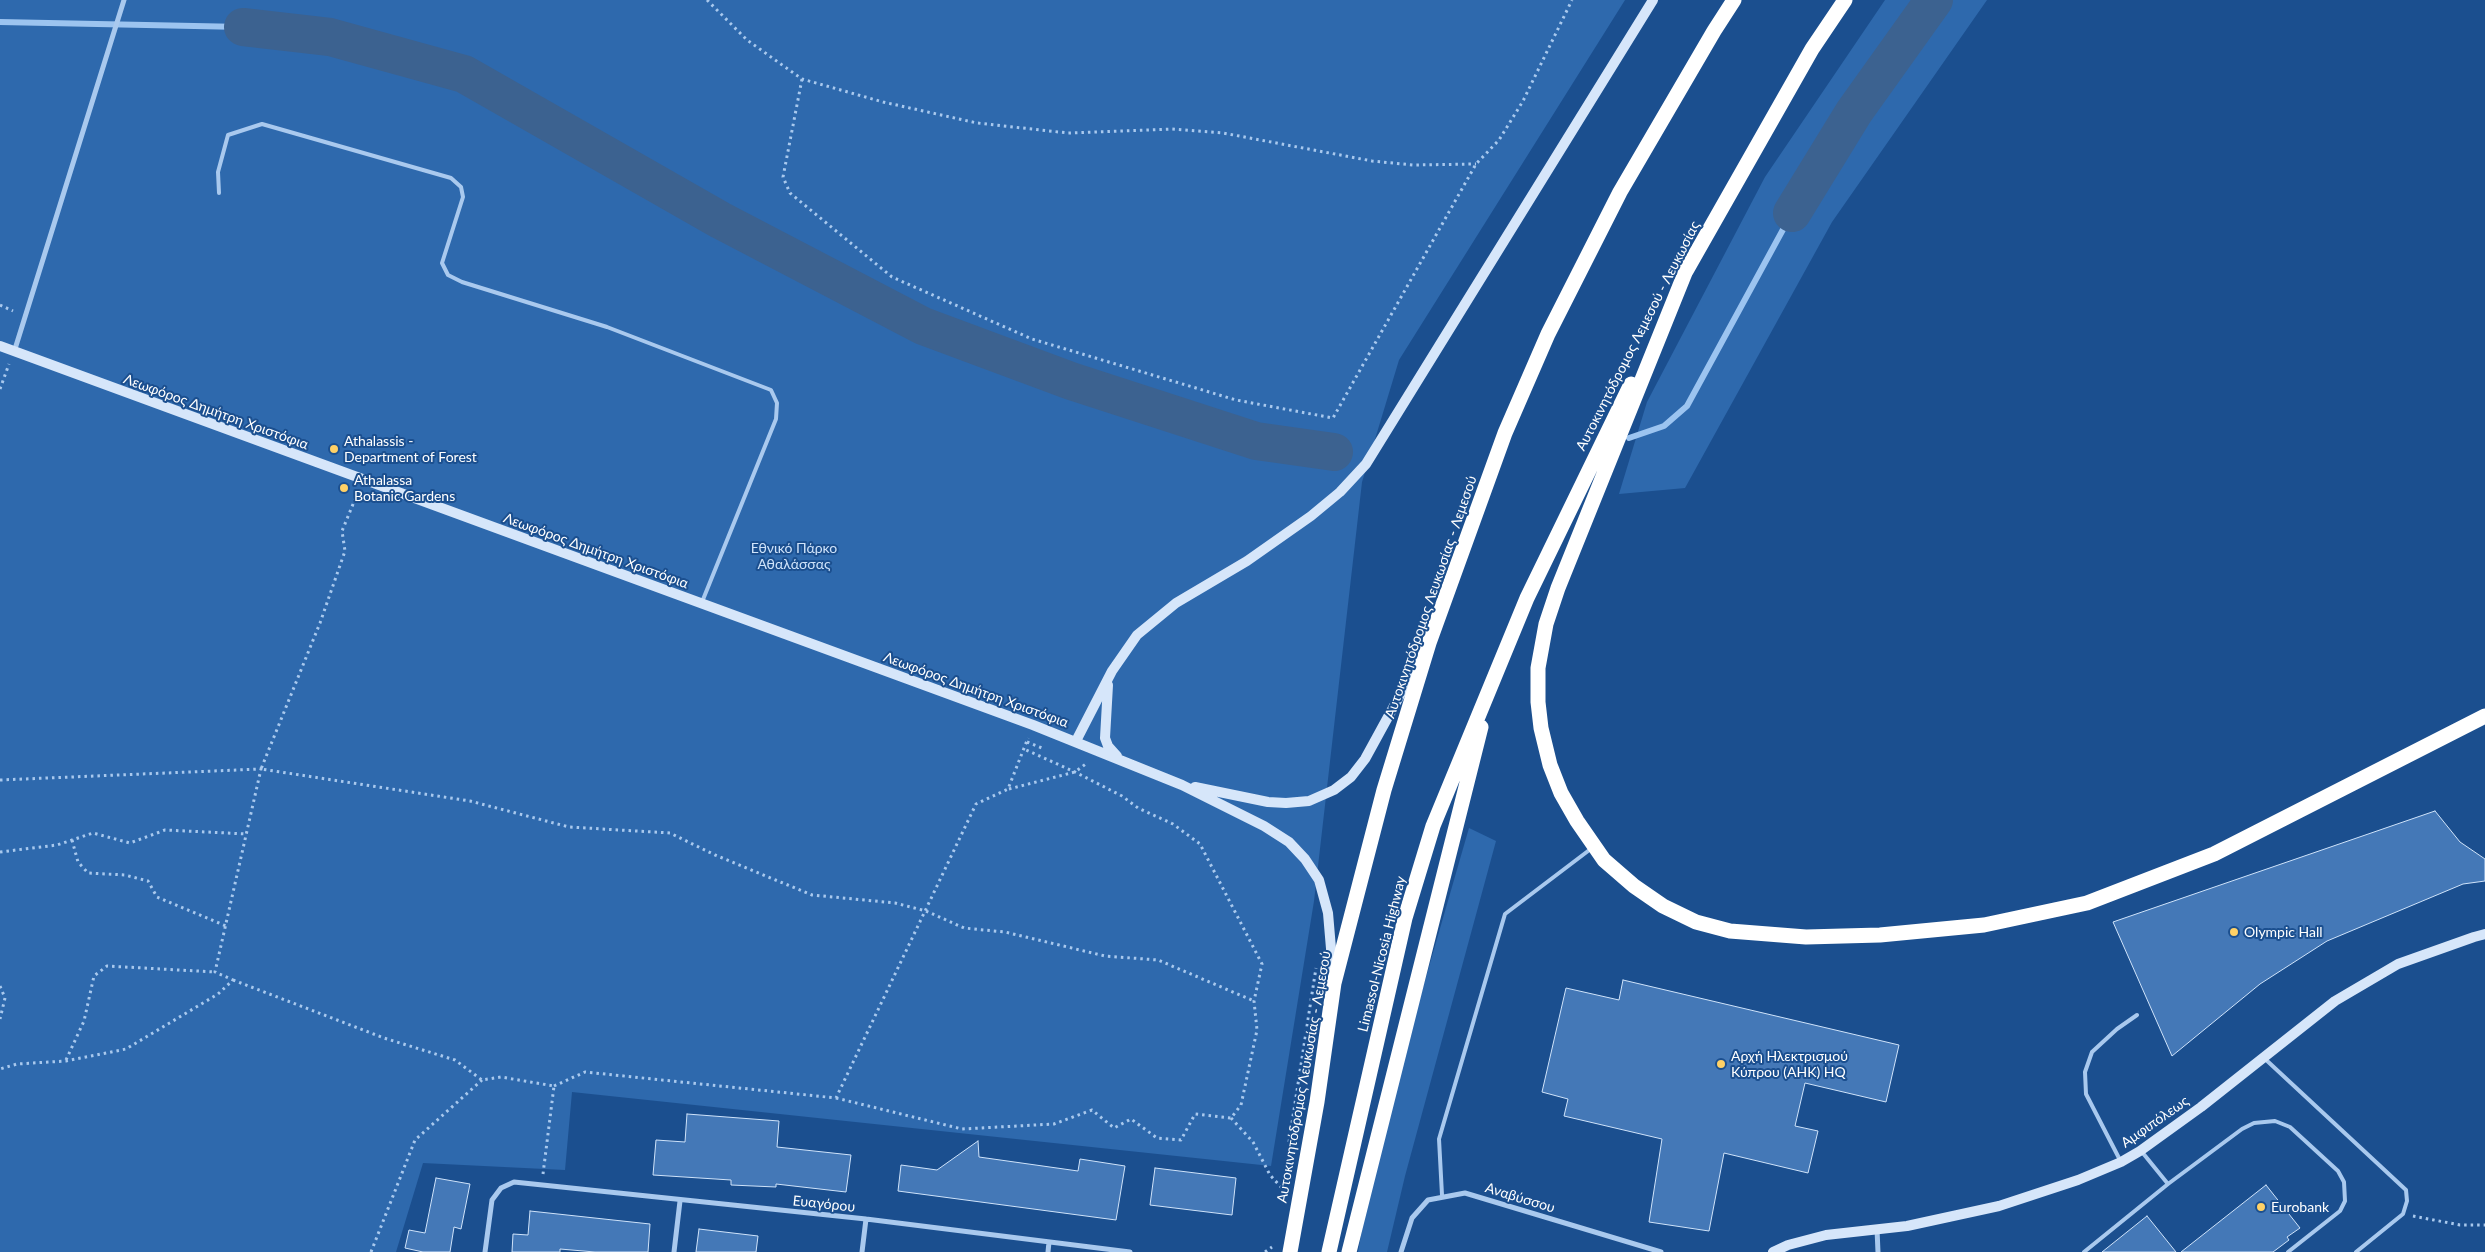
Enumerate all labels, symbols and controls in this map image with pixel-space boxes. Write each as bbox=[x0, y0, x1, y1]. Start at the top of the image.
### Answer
street label: Αυτοκινητόδρομος Λεμεσού - Λευκωσίας bbox=[1573, 218, 1703, 454]
street label: Λεωφόρος Δημήτρη Χριστόφια bbox=[121, 371, 311, 453]
place label: Athalassis - Department of Forest bbox=[344, 433, 477, 466]
marker: Athalassis - Department of Forest bbox=[328, 443, 340, 455]
place label: Athalassa Botanic Gardens bbox=[354, 472, 455, 504]
street label: Αυτοκινητόδρομος Λευκωσίας - Λεμεσού bbox=[1381, 473, 1481, 721]
marker: Athalassa Botanic Gardens bbox=[338, 482, 350, 494]
street label: Λεωφόρος Δημήτρη Χριστόφια bbox=[501, 510, 691, 592]
park label: Εθνικό Πάρκο Αθαλάσσας bbox=[751, 540, 837, 572]
street label: Λεωφόρος Δημήτρη Χριστόφια bbox=[881, 649, 1071, 731]
street label: Limassol-Nicosia Highway bbox=[1355, 874, 1409, 1034]
place label: Olympic Hall bbox=[2244, 924, 2323, 940]
marker: Olympic Hall bbox=[2228, 926, 2240, 938]
street label: Αυτοκινητόδρομος Λευκωσίας - Λεμεσού bbox=[1274, 950, 1334, 1204]
place label: Αρχή Ηλεκτρισμού Κύπρου (ΑΗΚ) HQ bbox=[1731, 1048, 1848, 1080]
marker: Αρχή Ηλεκτρισμού Κύπρου (ΑΗΚ) HQ bbox=[1715, 1058, 1727, 1070]
street label: Αμφιπόλεως bbox=[2118, 1093, 2192, 1151]
street label: Αναβύσσου bbox=[1483, 1179, 1557, 1217]
street label: Ευαγόρου bbox=[792, 1192, 856, 1216]
place label: Eurobank bbox=[2271, 1199, 2329, 1215]
marker: Eurobank bbox=[2255, 1201, 2267, 1213]

